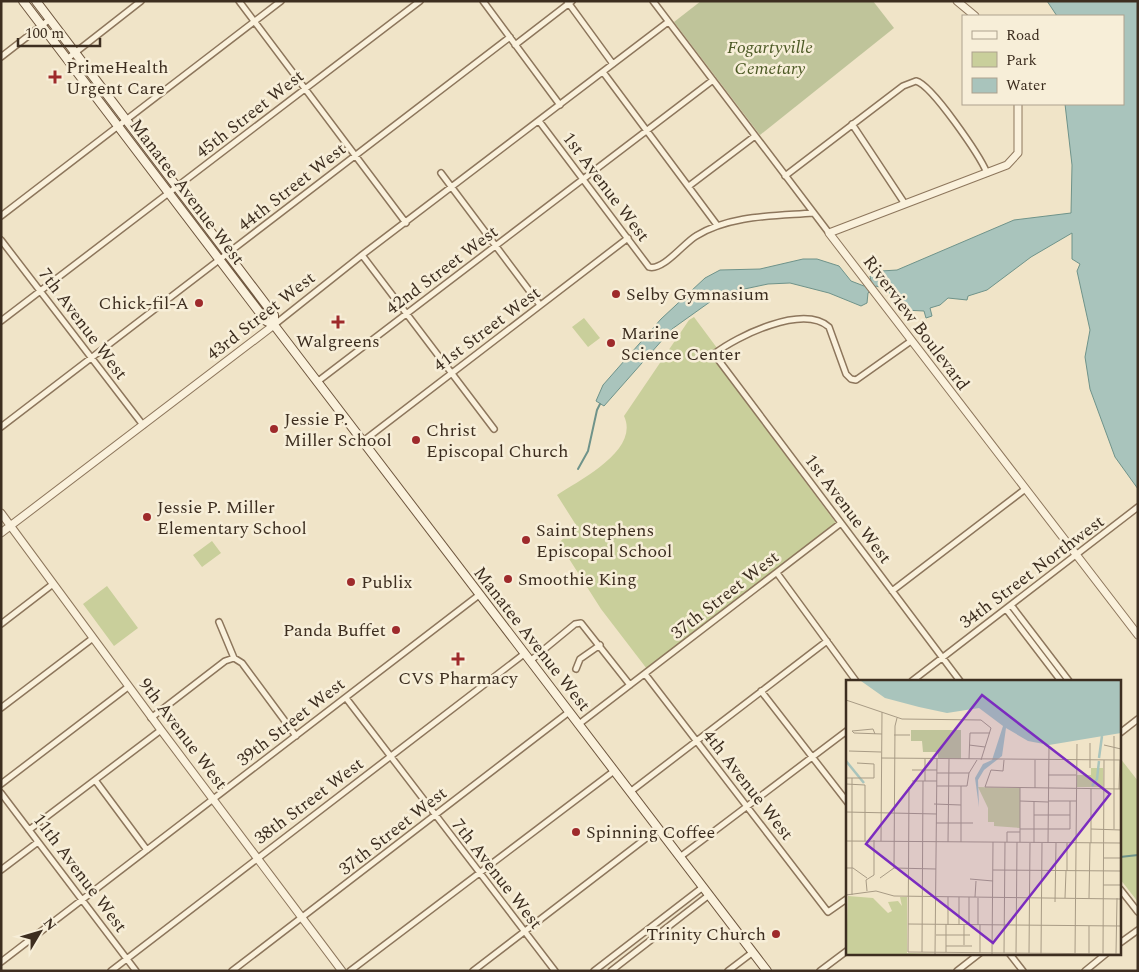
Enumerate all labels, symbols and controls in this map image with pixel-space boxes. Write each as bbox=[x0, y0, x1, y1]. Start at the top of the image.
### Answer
scale bar bbox=[18, 15, 100, 47]
legend bbox=[962, 15, 1124, 105]
text: 100 m bbox=[25, 22, 64, 45]
text: Road bbox=[1006, 24, 1040, 47]
park label: Fogartyville Cemetary bbox=[727, 34, 813, 82]
text: Park bbox=[1006, 49, 1037, 72]
place label: PrimeHealth Urgent Care bbox=[66, 54, 169, 102]
street label: 45th Street West bbox=[190, 63, 310, 165]
marker: PrimeHealth Urgent Care bbox=[48, 70, 62, 84]
text: Water bbox=[1006, 74, 1046, 97]
street label: Manatee Avenue West bbox=[123, 113, 251, 271]
street label: 1st Avenue West bbox=[556, 126, 656, 248]
street label: 44th Street West bbox=[232, 136, 352, 238]
street label: 42nd Street West bbox=[380, 219, 504, 321]
street label: Riverview Boulevard bbox=[856, 250, 976, 396]
street label: 7th Avenue West bbox=[32, 262, 134, 386]
street label: 43rd Street West bbox=[201, 265, 321, 367]
street label: 41st Street West bbox=[428, 280, 546, 378]
place label: Selby Gymnasium bbox=[626, 281, 769, 308]
marker: Selby Gymnasium bbox=[610, 288, 622, 300]
place label: Chick-fil-A bbox=[98, 290, 189, 317]
marker: Chick-fil-A bbox=[193, 297, 205, 309]
marker: Walgreens bbox=[332, 316, 344, 328]
place label: Marine Science Center bbox=[621, 320, 741, 368]
place label: Walgreens bbox=[296, 328, 380, 355]
marker: Marine Science Center bbox=[605, 337, 617, 349]
place label: Jessie P. Miller School bbox=[284, 406, 392, 454]
place label: Christ Episcopal Church bbox=[426, 417, 568, 465]
marker: Jessie P. Miller School bbox=[268, 423, 280, 435]
marker: Christ Episcopal Church bbox=[410, 434, 422, 446]
street label: 1st Avenue West bbox=[798, 448, 898, 570]
place label: Jessie P. Miller Elementary School bbox=[157, 494, 307, 542]
street label: 34th Street Northwest bbox=[954, 508, 1110, 636]
marker: Jessie P. Miller Elementary School bbox=[141, 511, 153, 523]
place label: Saint Stephens Episcopal School bbox=[536, 517, 672, 565]
marker: Saint Stephens Episcopal School bbox=[520, 534, 532, 546]
street label: 37th Street West bbox=[665, 544, 785, 646]
street label: Manatee Avenue West bbox=[467, 561, 597, 717]
place label: Smoothie King bbox=[518, 566, 637, 593]
place label: Publix bbox=[361, 569, 413, 596]
marker: Smoothie King bbox=[502, 573, 514, 585]
marker: Publix bbox=[345, 576, 357, 588]
place label: Panda Buffet bbox=[283, 617, 386, 644]
marker: Panda Buffet bbox=[390, 624, 402, 636]
marker: CVS Pharmacy bbox=[452, 653, 464, 665]
place label: CVS Pharmacy bbox=[398, 665, 519, 692]
street label: 39th Street West bbox=[231, 671, 351, 773]
street label: 9th Avenue West bbox=[132, 672, 234, 796]
inset map bbox=[846, 680, 1122, 954]
street label: 4th Avenue West bbox=[696, 724, 800, 846]
street label: 38th Street West bbox=[249, 751, 369, 851]
street label: 37th Street West bbox=[333, 780, 453, 882]
street label: 11th Avenue West bbox=[26, 808, 134, 938]
street label: 7th Avenue West bbox=[445, 813, 549, 935]
place label: Spinning Coffee bbox=[586, 819, 715, 846]
marker: Spinning Coffee bbox=[570, 826, 582, 838]
north arrow bbox=[15, 907, 65, 957]
text: N bbox=[38, 913, 62, 935]
place label: Trinity Church bbox=[646, 921, 766, 948]
marker: Trinity Church bbox=[770, 928, 782, 940]

